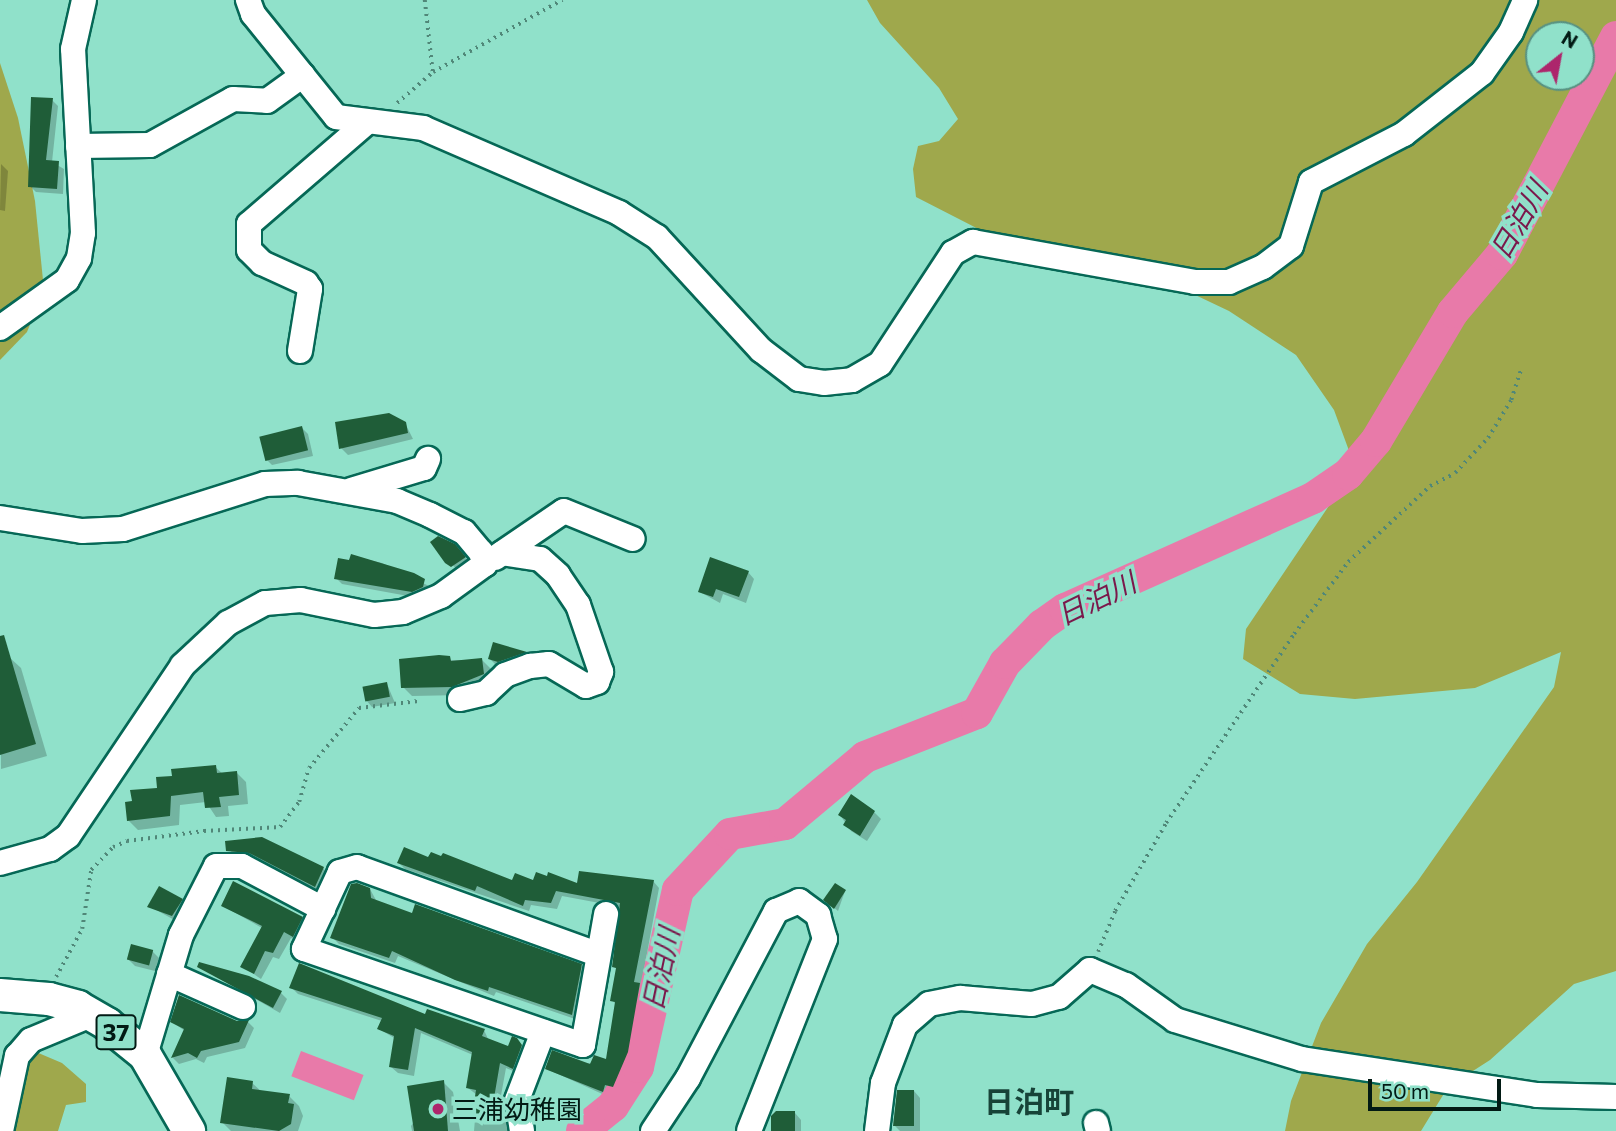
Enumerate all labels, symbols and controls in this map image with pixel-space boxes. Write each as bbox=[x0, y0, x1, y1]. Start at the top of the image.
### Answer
north arrow bbox=[1525, 21, 1595, 91]
text: N bbox=[1558, 26, 1582, 53]
water label: 日泊川 bbox=[1482, 175, 1554, 265]
water label: 日泊川 bbox=[1051, 564, 1141, 632]
water label: 日泊川 bbox=[635, 924, 685, 1014]
road number: 37 bbox=[95, 1012, 137, 1052]
scale bar bbox=[1371, 1064, 1504, 1108]
text: 50 m bbox=[1381, 1078, 1429, 1103]
district label: 日泊町 bbox=[984, 1083, 1074, 1119]
place label: 三浦幼稚園 bbox=[452, 1093, 582, 1125]
marker: 三浦幼稚園 bbox=[430, 1101, 446, 1117]

